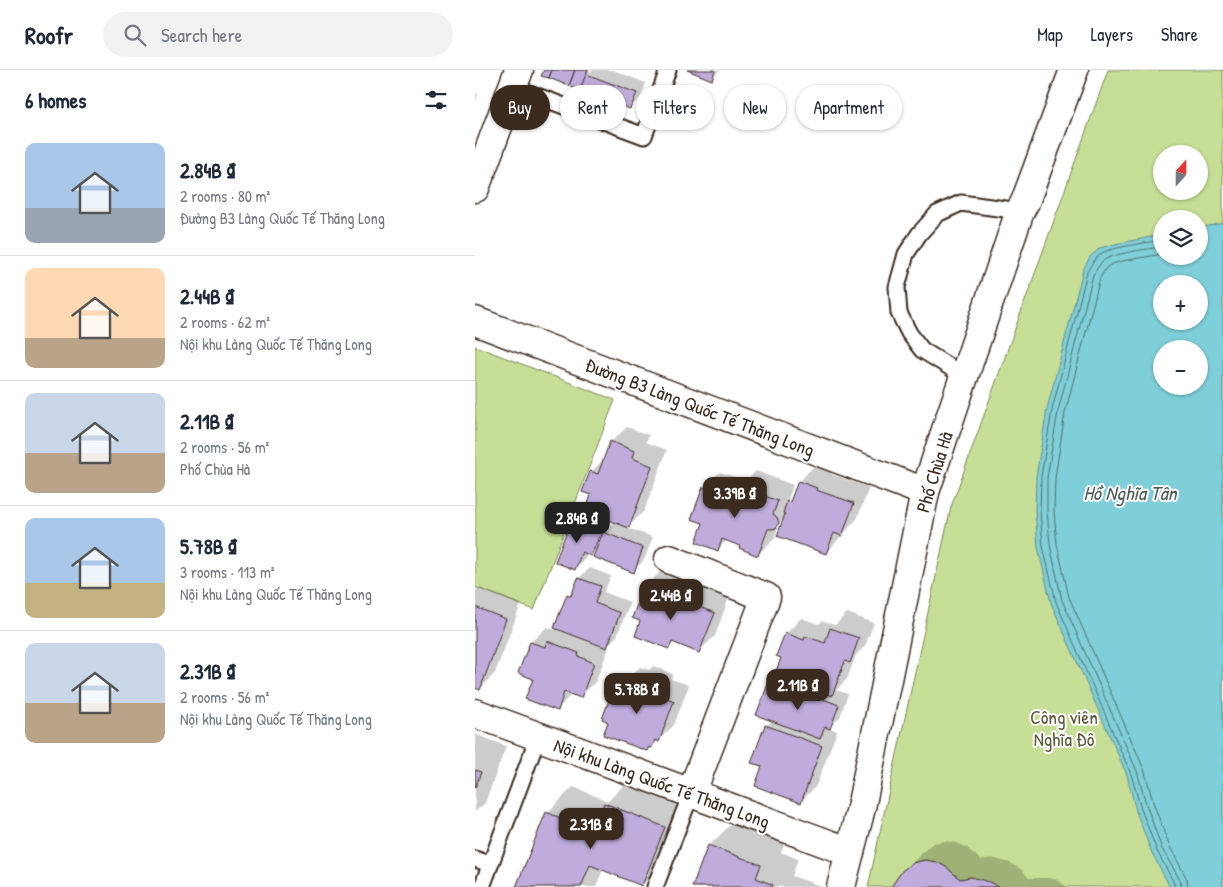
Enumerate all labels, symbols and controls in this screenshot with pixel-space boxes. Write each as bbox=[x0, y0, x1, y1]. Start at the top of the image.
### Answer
search box bbox=[103, 12, 453, 57]
text: Roofr bbox=[25, 19, 73, 51]
icon: search bbox=[121, 21, 149, 49]
text: Search here bbox=[161, 22, 242, 48]
text: Map bbox=[1037, 22, 1063, 47]
text: Layers bbox=[1091, 22, 1133, 47]
text: Share bbox=[1161, 22, 1198, 47]
chip: Buy bbox=[490, 85, 550, 130]
chip: Rent bbox=[560, 85, 626, 130]
chip: Filters bbox=[636, 85, 714, 130]
chip: New bbox=[724, 85, 786, 130]
chip: Apartment bbox=[796, 85, 902, 130]
text: 6 homes bbox=[25, 86, 86, 115]
icon: filters bbox=[422, 86, 450, 114]
north arrow bbox=[1153, 145, 1207, 200]
map controls bbox=[1153, 145, 1208, 395]
text: 2.84B ₫ bbox=[180, 156, 236, 185]
icon: home bbox=[65, 163, 125, 223]
text: 2 rooms · 80 m² bbox=[180, 185, 270, 207]
text: Đường B3 Làng Quốc Tế Thăng Long bbox=[180, 207, 385, 229]
button: layers bbox=[1153, 210, 1208, 265]
button: + bbox=[1153, 275, 1208, 330]
text: 2.44B ₫ bbox=[180, 282, 235, 311]
icon: home bbox=[65, 288, 125, 348]
text: 2 rooms · 62 m² bbox=[180, 311, 270, 333]
text: Nội khu Làng Quốc Tế Thăng Long bbox=[180, 333, 372, 355]
button: − bbox=[1153, 340, 1208, 395]
street label: Đường B3 Làng Quốc Tế Thăng Long bbox=[582, 351, 818, 463]
text: 2.11B ₫ bbox=[180, 407, 234, 436]
icon: home bbox=[65, 413, 125, 473]
street label: Phố Chùa Hà bbox=[909, 428, 959, 516]
text: 2 rooms · 56 m² bbox=[180, 436, 269, 458]
text: Phố Chùa Hà bbox=[180, 458, 250, 480]
pin: 3.39B ₫ bbox=[689, 476, 781, 519]
water label: Hồ Nghĩa Tân bbox=[1083, 479, 1179, 507]
text: 3.39B ₫ bbox=[714, 482, 756, 504]
pin: 2.84B ₫ bbox=[531, 502, 623, 544]
text: 2.84B ₫ bbox=[556, 507, 598, 529]
text: 5.78B ₫ bbox=[180, 532, 238, 561]
icon: home bbox=[65, 538, 125, 598]
text: 3 rooms · 113 m² bbox=[180, 561, 275, 583]
pin: 2.44B ₫ bbox=[625, 578, 717, 621]
text: Nội khu Làng Quốc Tế Thăng Long bbox=[180, 583, 372, 605]
text: 2.44B ₫ bbox=[650, 584, 692, 606]
text: 2.31B ₫ bbox=[180, 657, 236, 686]
icon: home bbox=[65, 663, 125, 723]
pin: 2.11B ₫ bbox=[752, 668, 844, 711]
pin: 5.78B ₫ bbox=[591, 672, 683, 715]
text: 2.11B ₫ bbox=[777, 674, 819, 696]
text: 5.78B ₫ bbox=[615, 678, 659, 700]
text: 2 rooms · 56 m² bbox=[180, 686, 269, 708]
park label: Công viên Nghĩa Đô bbox=[1030, 704, 1098, 752]
text: Nội khu Làng Quốc Tế Thăng Long bbox=[180, 708, 372, 730]
street label: Nội khu Làng Quốc Tế Thăng Long bbox=[550, 732, 774, 834]
pin: 2.31B ₫ bbox=[545, 808, 637, 850]
text: 2.31B ₫ bbox=[570, 813, 612, 835]

